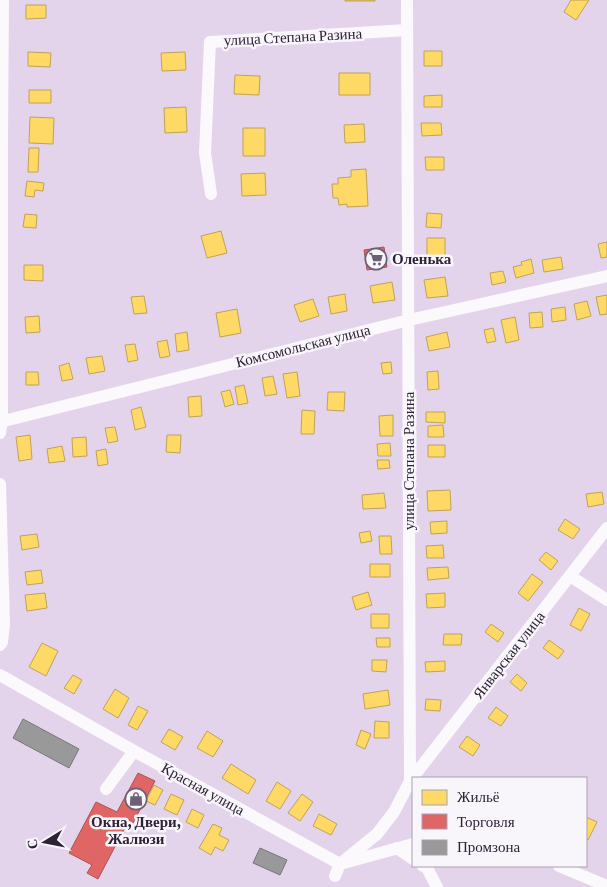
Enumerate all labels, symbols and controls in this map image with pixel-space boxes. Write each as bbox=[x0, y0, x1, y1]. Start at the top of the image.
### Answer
street label: улица Степана Разина bbox=[223, 25, 363, 49]
supermarket icon: Оленька bbox=[364, 247, 388, 271]
place label: Оленька bbox=[392, 251, 452, 267]
street label: Комсомольская улица bbox=[234, 321, 372, 370]
street label: улица Степана Разина bbox=[401, 391, 417, 530]
street label: Январская улица bbox=[470, 608, 548, 702]
street label: Красная улица bbox=[159, 760, 248, 819]
legend bbox=[412, 777, 587, 867]
shop icon: Окна, Двери, Жалюзи bbox=[124, 787, 148, 811]
text: Жильё bbox=[457, 789, 500, 805]
place label: Окна, Двери, Жалюзи bbox=[91, 814, 181, 847]
text: Торговля bbox=[457, 814, 515, 830]
north arrow bbox=[20, 817, 70, 867]
text: С bbox=[23, 838, 41, 851]
text: Промзона bbox=[457, 839, 520, 855]

